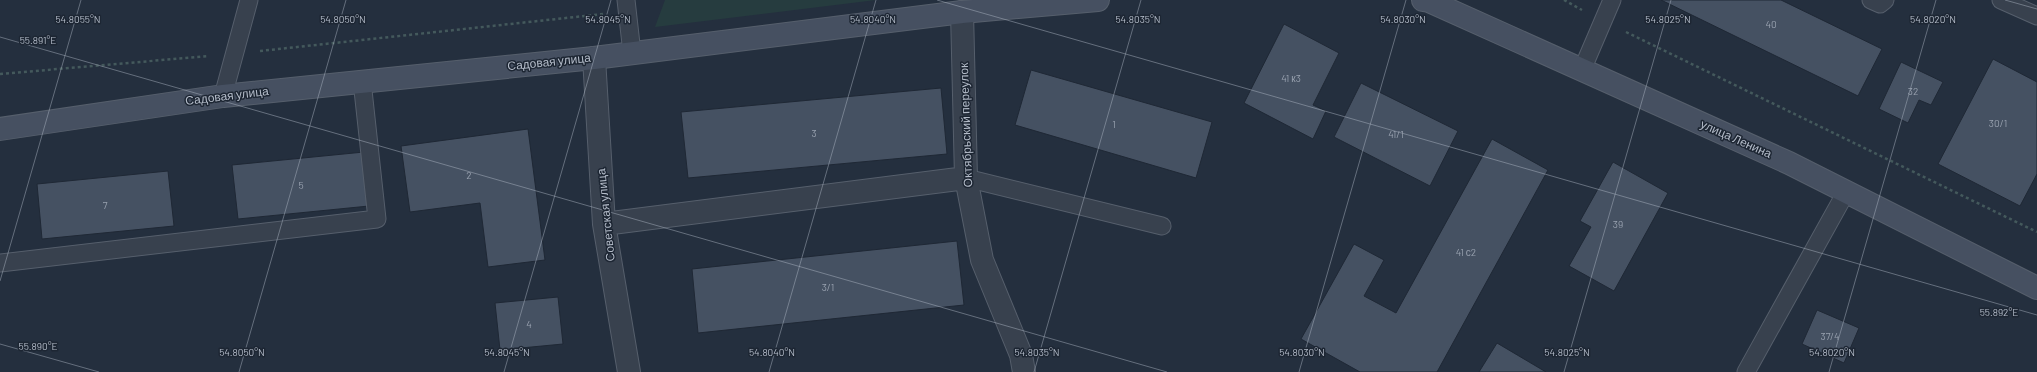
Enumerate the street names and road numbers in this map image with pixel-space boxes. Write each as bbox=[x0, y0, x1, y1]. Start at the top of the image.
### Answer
street label: Садовая улица bbox=[506, 50, 592, 73]
street label: Октябрьский переулок bbox=[956, 62, 975, 188]
street label: Садовая улица bbox=[184, 83, 270, 108]
street label: улица Ленина bbox=[1698, 116, 1775, 161]
street label: Советская улица bbox=[593, 168, 618, 262]

